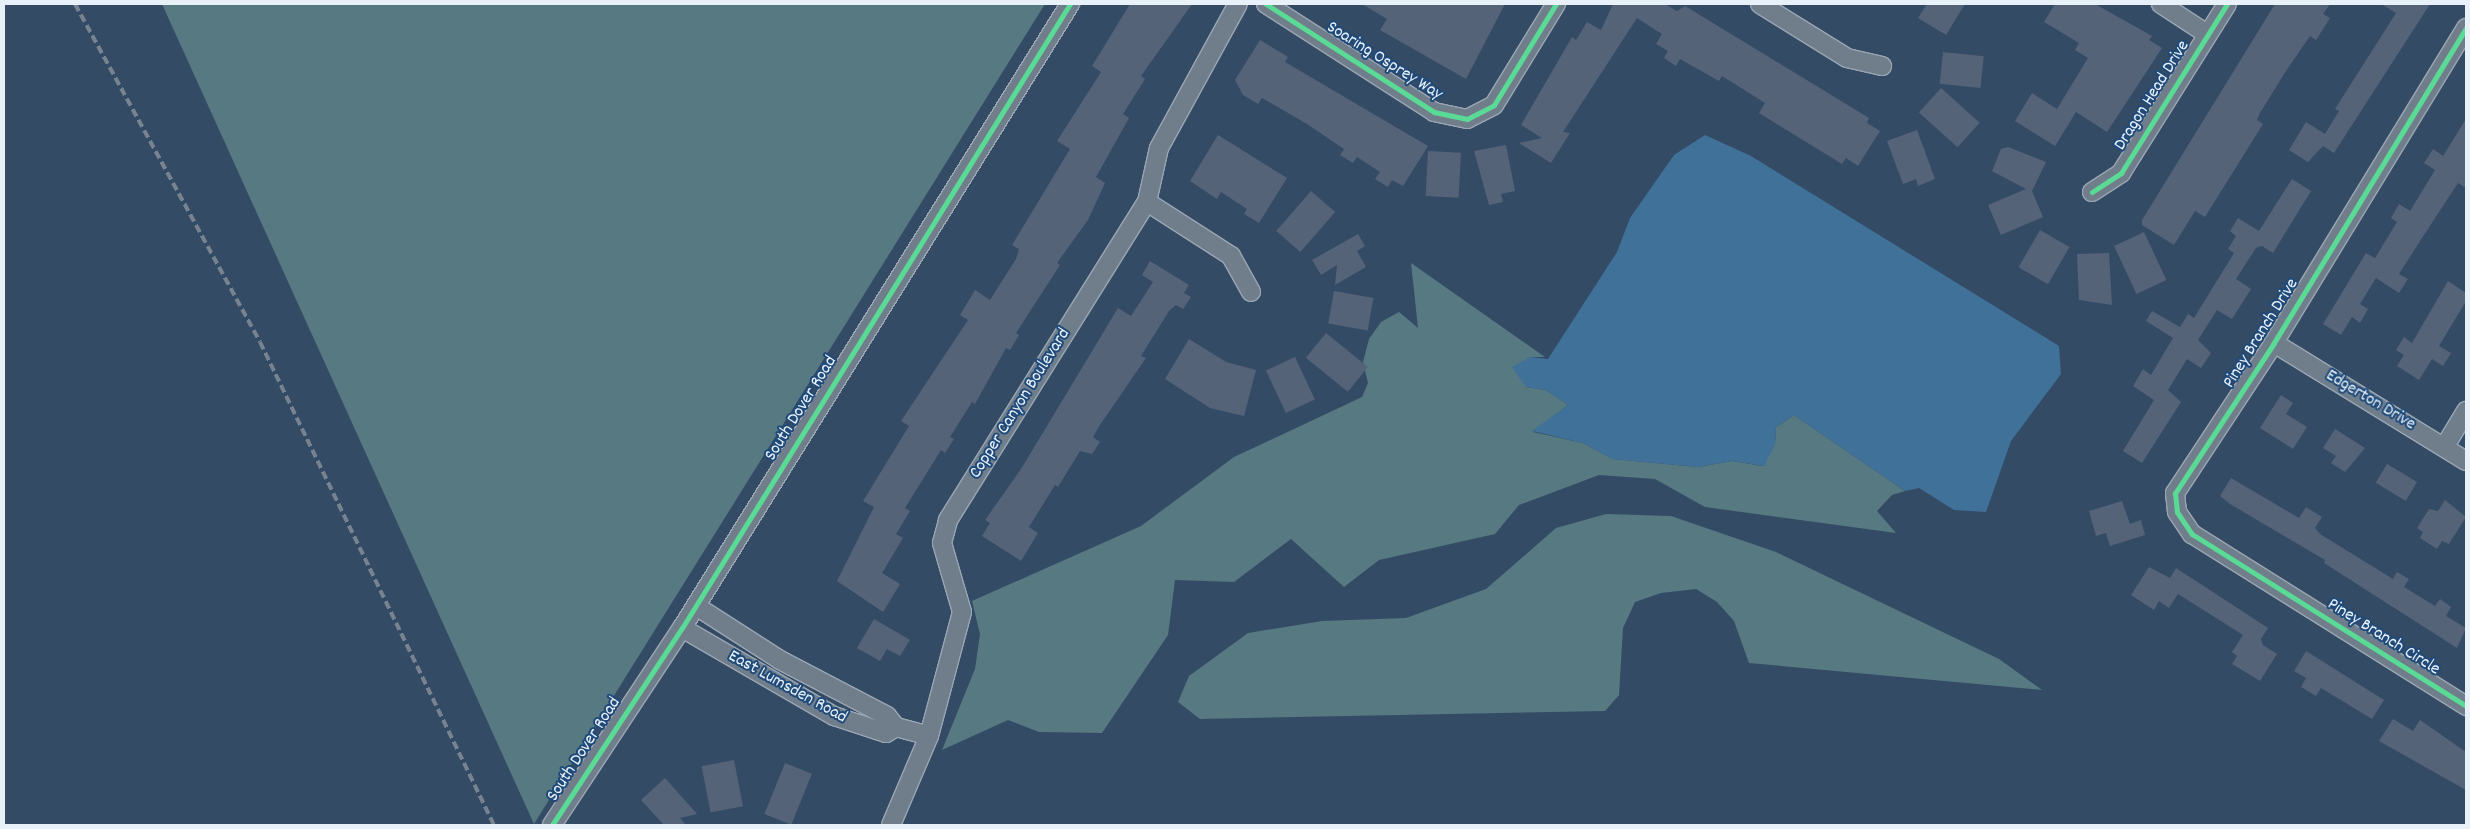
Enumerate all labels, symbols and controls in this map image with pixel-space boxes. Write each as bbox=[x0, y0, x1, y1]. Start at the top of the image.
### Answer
street label: Soaring Osprey Way bbox=[1322, 18, 1446, 106]
street label: Dragon Head Drive bbox=[2111, 37, 2195, 155]
street label: Piney Branch Drive bbox=[2220, 275, 2304, 393]
street label: Copper Canyon Boulevard bbox=[966, 325, 1076, 483]
street label: South Dover Road bbox=[761, 352, 843, 466]
street label: Edgerton Drive bbox=[2321, 366, 2419, 436]
street label: Piney Branch Circle bbox=[2323, 595, 2443, 681]
street label: East Lumsden Road bbox=[724, 646, 850, 730]
street label: South Dover Road bbox=[543, 694, 627, 806]

